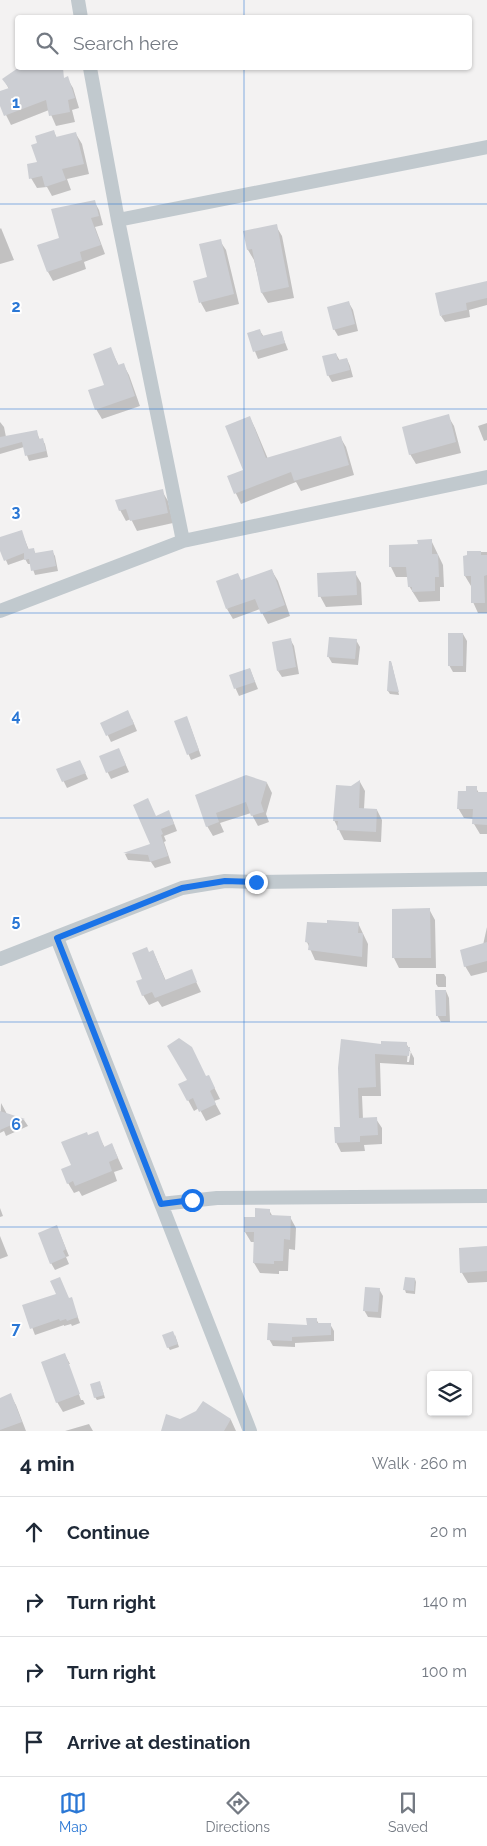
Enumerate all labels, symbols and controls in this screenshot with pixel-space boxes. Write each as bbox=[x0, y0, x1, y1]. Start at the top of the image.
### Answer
search box bbox=[15, 15, 472, 70]
icon: search bbox=[33, 29, 61, 57]
text: Search here bbox=[73, 32, 179, 54]
text: 1 bbox=[12, 93, 20, 112]
text: 2 bbox=[11, 297, 21, 316]
text: 3 bbox=[12, 502, 21, 521]
text: 4 bbox=[11, 706, 21, 725]
route end bbox=[245, 871, 268, 894]
text: 5 bbox=[12, 911, 21, 930]
text: 6 bbox=[11, 1115, 21, 1134]
route start bbox=[181, 1189, 204, 1212]
text: 7 bbox=[12, 1319, 21, 1338]
map controls bbox=[427, 1371, 472, 1416]
button: layers bbox=[427, 1371, 472, 1416]
text: 4 min bbox=[20, 1451, 75, 1476]
text: Walk · 260 m bbox=[372, 1454, 467, 1473]
icon: ahead bbox=[20, 1518, 48, 1546]
text: Continue bbox=[67, 1521, 150, 1543]
text: 20 m bbox=[430, 1522, 467, 1541]
icon: right bbox=[20, 1588, 48, 1616]
text: Turn right bbox=[67, 1591, 156, 1613]
text: 140 m bbox=[423, 1592, 467, 1611]
icon: right bbox=[20, 1658, 48, 1686]
text: Turn right bbox=[67, 1661, 156, 1683]
text: 100 m bbox=[422, 1662, 467, 1681]
icon: arrive bbox=[20, 1728, 48, 1756]
text: Arrive at destination bbox=[67, 1731, 251, 1753]
tab: Map bbox=[59, 1789, 87, 1835]
tab: Directions bbox=[205, 1789, 270, 1835]
tab: Saved bbox=[388, 1789, 428, 1835]

